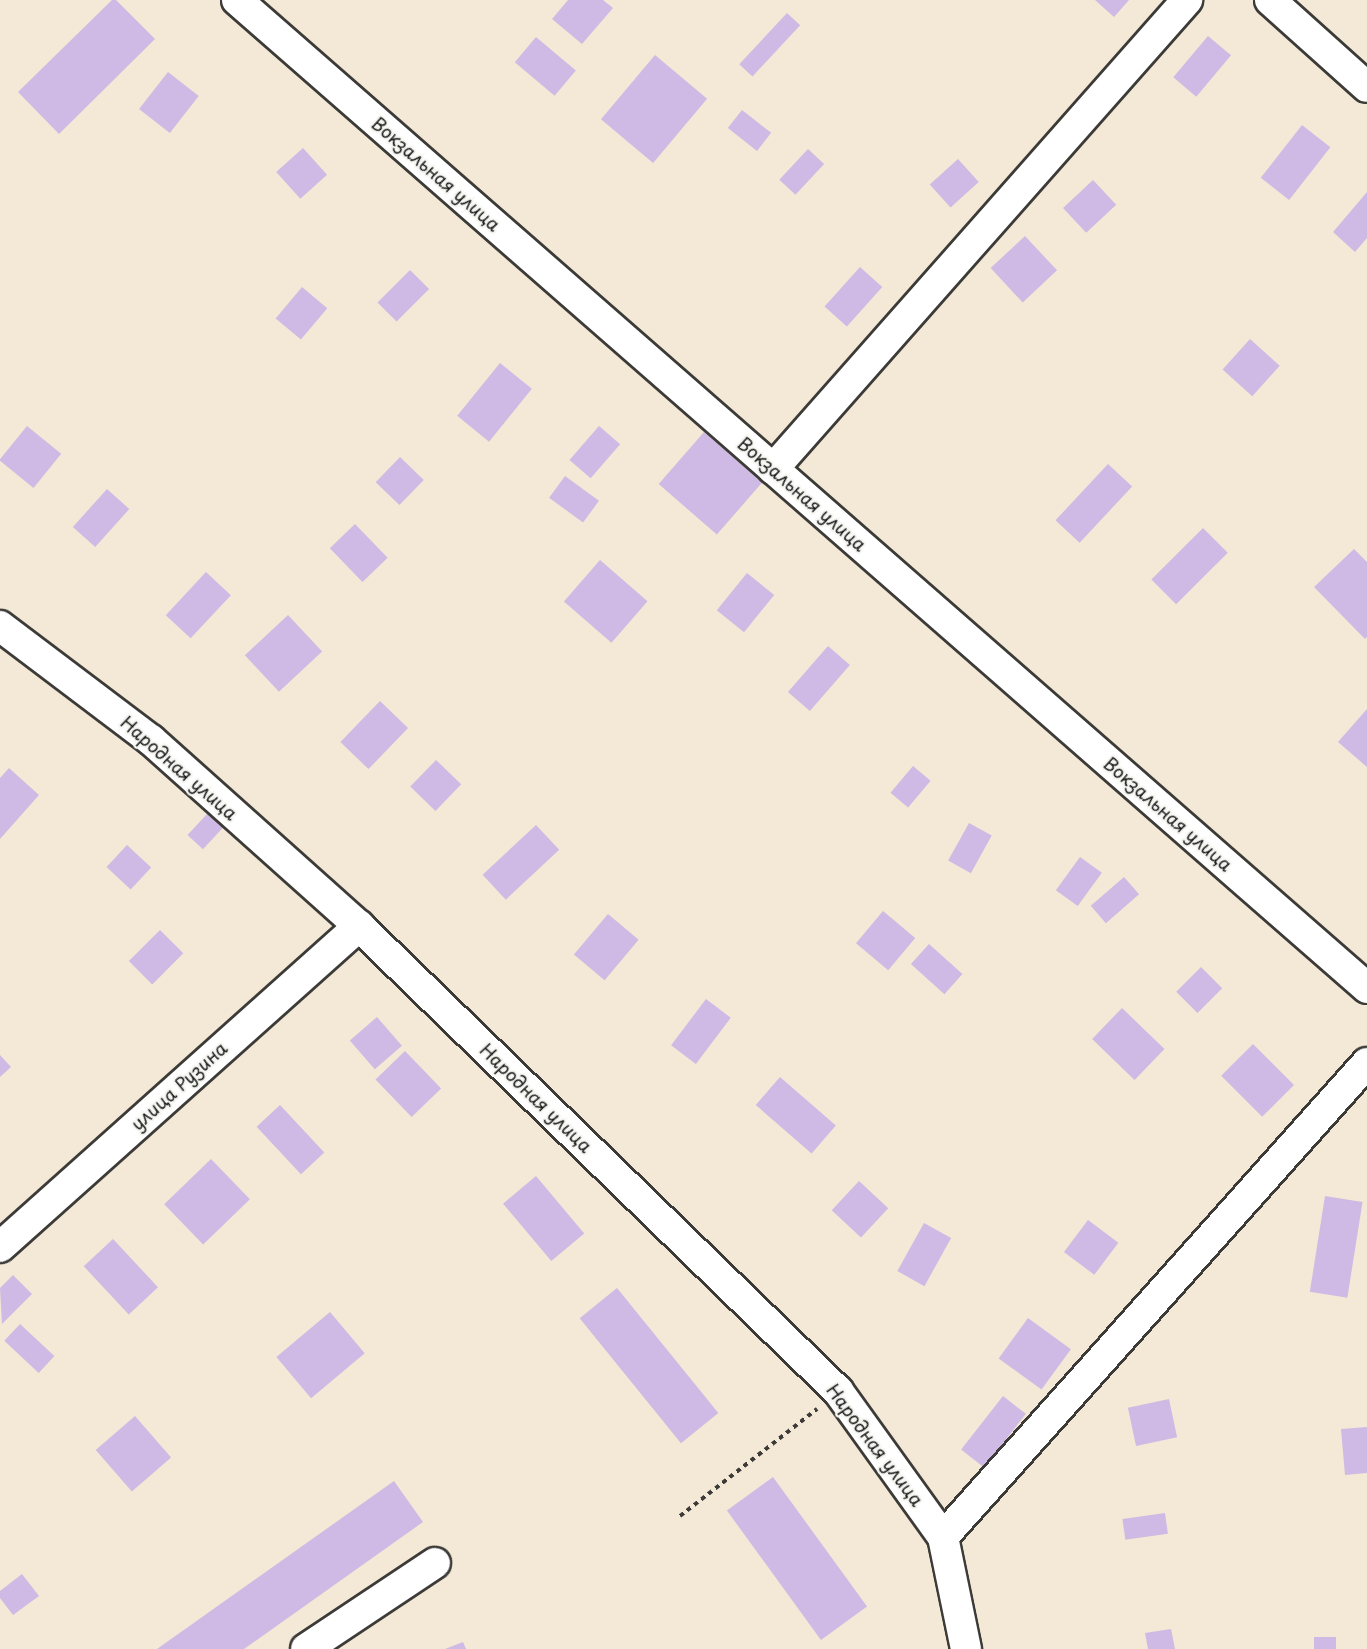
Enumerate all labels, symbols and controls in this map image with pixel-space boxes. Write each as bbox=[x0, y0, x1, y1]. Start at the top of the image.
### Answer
street label: Вокзальная улица bbox=[367, 112, 505, 236]
street label: Вокзальная улица bbox=[733, 432, 871, 556]
street label: Народная улица bbox=[116, 711, 242, 825]
street label: Вокзальная улица bbox=[1099, 752, 1237, 876]
street label: улица Рузина bbox=[126, 1037, 232, 1135]
street label: Народная улица bbox=[475, 1039, 597, 1157]
street label: Народная улица bbox=[822, 1379, 928, 1511]

